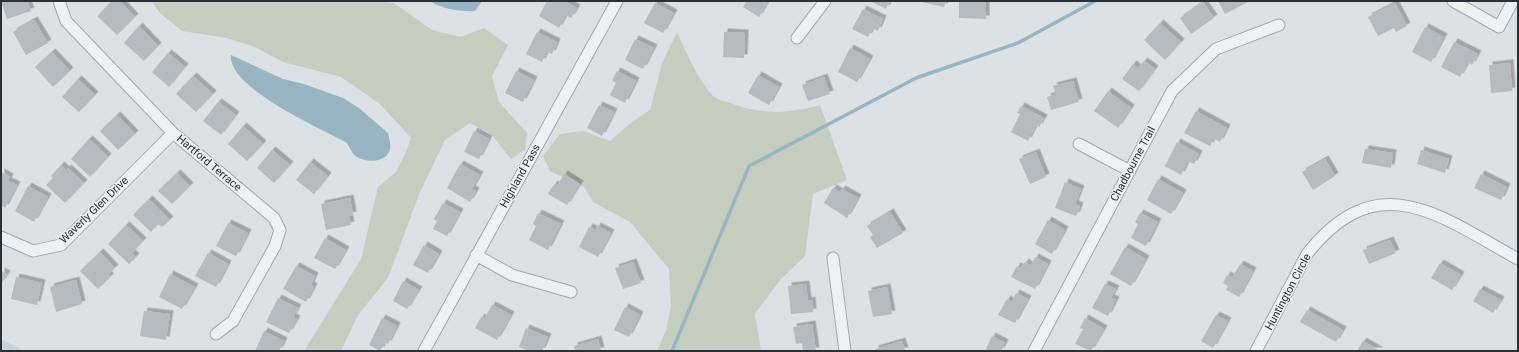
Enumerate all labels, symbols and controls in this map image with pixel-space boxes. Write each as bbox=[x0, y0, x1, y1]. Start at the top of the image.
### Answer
street label: Chadbourne Trail bbox=[1108, 124, 1158, 204]
street label: Hartford Terrace bbox=[174, 132, 244, 194]
street label: Highland Pass bbox=[497, 142, 543, 210]
street label: Waverly Glen Drive bbox=[57, 174, 131, 246]
street label: Huntington Circle bbox=[1262, 251, 1314, 332]

